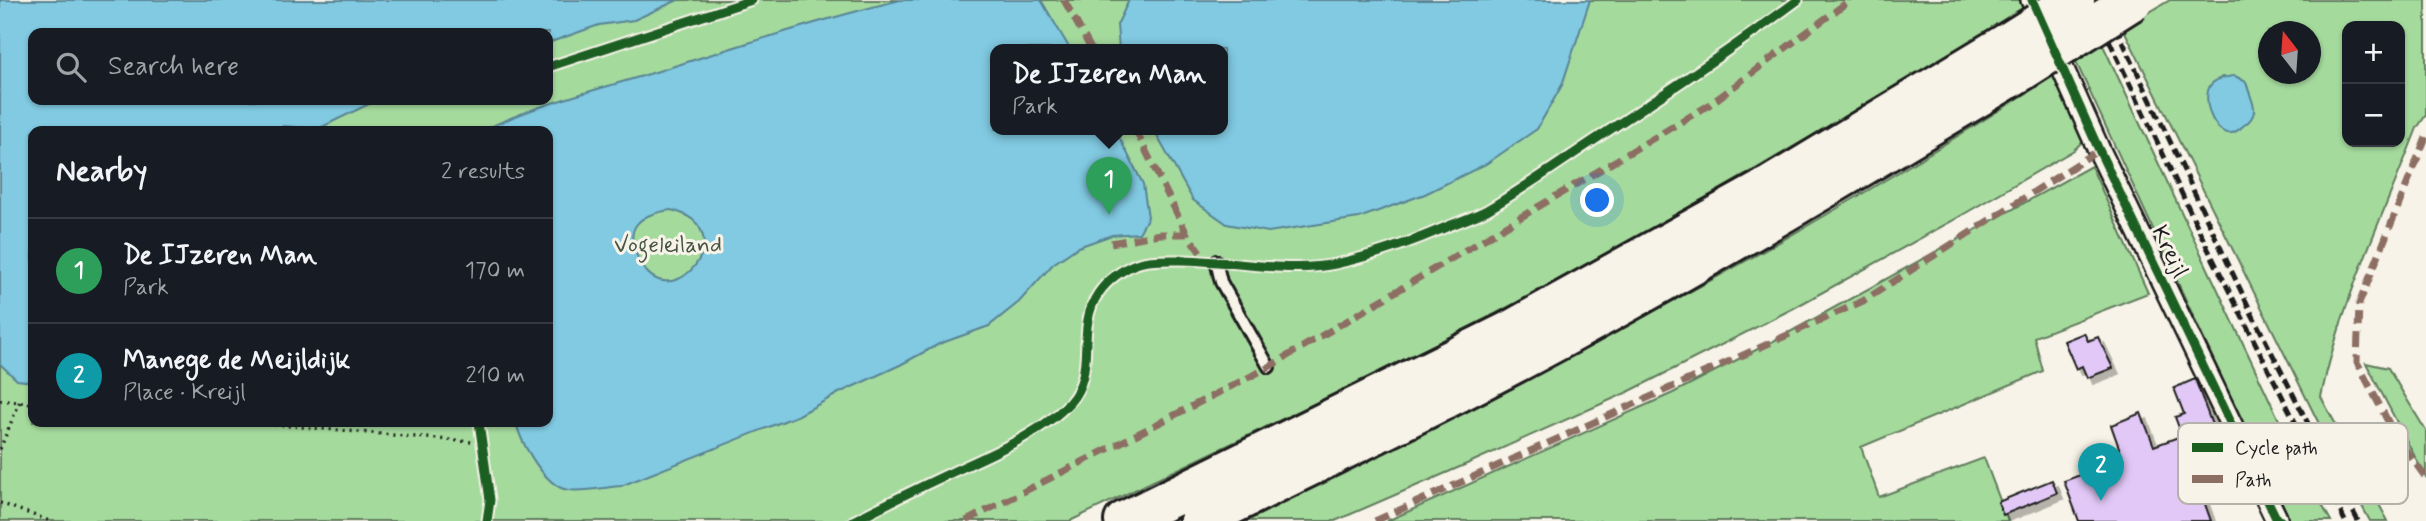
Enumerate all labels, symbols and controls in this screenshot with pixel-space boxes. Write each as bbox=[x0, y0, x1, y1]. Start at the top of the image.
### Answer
north arrow bbox=[2258, 21, 2321, 84]
map controls bbox=[2342, 21, 2405, 147]
button: + bbox=[2342, 21, 2405, 84]
search box bbox=[28, 28, 553, 105]
popup bbox=[990, 44, 1228, 135]
icon: search bbox=[52, 48, 90, 86]
text: Search here bbox=[108, 50, 239, 84]
text: De IJzeren Man bbox=[1012, 58, 1206, 92]
button: − bbox=[2342, 84, 2405, 147]
text: Park bbox=[1012, 92, 1058, 122]
text: Nearby bbox=[56, 152, 147, 191]
text: 2 results bbox=[441, 157, 525, 187]
pin: 1 bbox=[1086, 157, 1132, 215]
your location bbox=[1580, 183, 1614, 217]
street label: Kreijl bbox=[2144, 221, 2194, 283]
park label: Vogeleiland bbox=[614, 231, 722, 263]
text: De IJzeren Man bbox=[123, 239, 317, 273]
text: 1 bbox=[74, 256, 84, 286]
text: 170 m bbox=[465, 256, 525, 286]
text: Park bbox=[123, 273, 169, 303]
text: Manege de Meijldijk bbox=[123, 344, 350, 378]
text: 2 bbox=[73, 361, 85, 391]
text: 210 m bbox=[465, 361, 525, 391]
text: Place · Kreijl bbox=[123, 378, 246, 408]
legend bbox=[2178, 423, 2408, 504]
text: Cycle path bbox=[2235, 436, 2318, 461]
pin: 2 bbox=[2078, 443, 2124, 501]
text: Path bbox=[2235, 468, 2272, 493]

